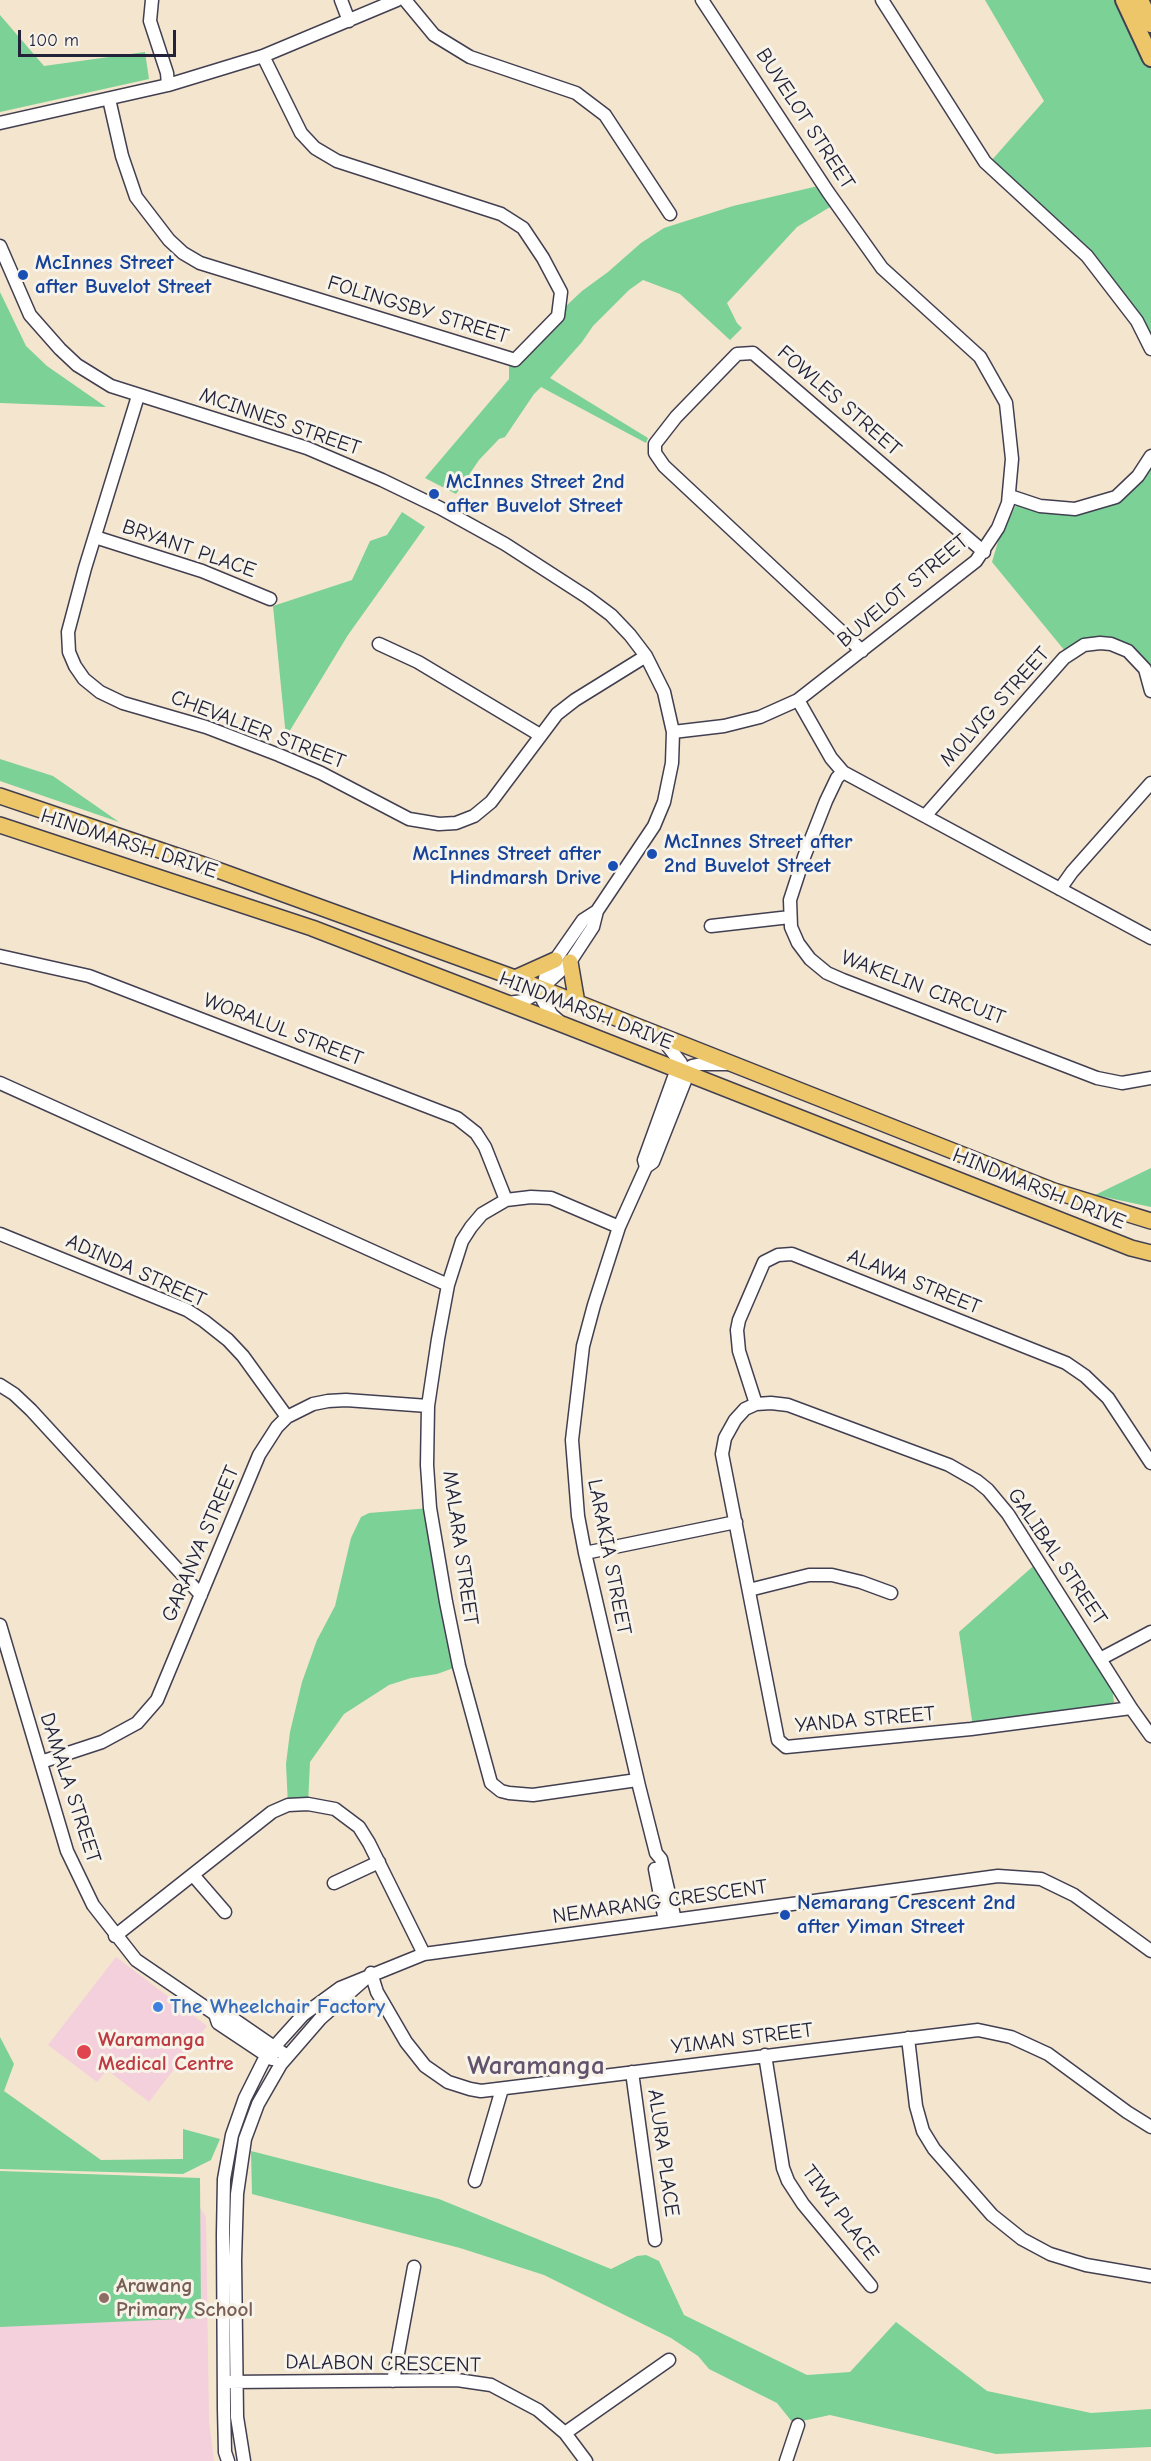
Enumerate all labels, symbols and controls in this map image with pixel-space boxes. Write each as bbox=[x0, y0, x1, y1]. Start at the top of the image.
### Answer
scale bar bbox=[21, 18, 178, 56]
text: 100 m bbox=[29, 30, 79, 51]
street label: BUVELOT STREET bbox=[750, 44, 860, 194]
place label: McInnes Street after Buvelot Street bbox=[35, 250, 211, 300]
marker: McInnes Street after Buvelot Street bbox=[16, 268, 30, 282]
street label: FOLINGSBY STREET bbox=[324, 270, 512, 350]
street label: FOWLES STREET bbox=[772, 340, 906, 462]
street label: MCINNES STREET bbox=[196, 383, 364, 461]
place label: McInnes Street 2nd after Buvelot Street bbox=[446, 469, 625, 519]
marker: McInnes Street 2nd after Buvelot Street bbox=[427, 487, 441, 501]
street label: BRYANT PLACE bbox=[119, 514, 259, 584]
street label: BUVELOT STREET bbox=[832, 529, 974, 653]
street label: MOLVIG STREET bbox=[935, 642, 1055, 772]
street label: CHEVALIER STREET bbox=[167, 685, 349, 775]
street label: HINDMARSH DRIVE bbox=[37, 804, 221, 884]
place label: McInnes Street after 2nd Buvelot Street bbox=[664, 829, 853, 879]
place label: McInnes Street after Hindmarsh Drive bbox=[412, 841, 601, 891]
marker: McInnes Street after 2nd Buvelot Street bbox=[645, 847, 659, 861]
marker: McInnes Street after Hindmarsh Drive bbox=[606, 859, 620, 873]
street label: WAKELIN CIRCUIT bbox=[837, 945, 1009, 1031]
street label: HINDMARSH DRIVE bbox=[495, 966, 677, 1056]
street label: WORALUL STREET bbox=[200, 988, 366, 1072]
street label: HINDMARSH DRIVE bbox=[949, 1143, 1129, 1235]
street label: ADINDA STREET bbox=[62, 1229, 210, 1313]
street label: ALAWA STREET bbox=[844, 1244, 984, 1320]
street label: GARANYA STREET bbox=[157, 1462, 245, 1626]
street label: MALARA STREET bbox=[437, 1469, 483, 1627]
street label: LARAKIA STREET bbox=[582, 1477, 636, 1637]
street label: GALIBAL STREET bbox=[1002, 1484, 1112, 1630]
street label: YANDA STREET bbox=[794, 1701, 936, 1739]
street label: DAMALA STREET bbox=[34, 1710, 106, 1866]
street label: NEMARANG CRESCENT bbox=[551, 1874, 769, 1930]
place label: Nemarang Crescent 2nd after Yiman Street bbox=[797, 1890, 1016, 1940]
marker: Nemarang Crescent 2nd after Yiman Street bbox=[778, 1908, 792, 1922]
place label: The Wheelchair Factory bbox=[170, 1994, 385, 2020]
marker: The Wheelchair Factory bbox=[151, 2000, 165, 2014]
street label: YIMAN STREET bbox=[670, 2018, 814, 2060]
place label: Waramanga Medical Centre bbox=[98, 2027, 234, 2077]
marker: Waramanga Medical Centre bbox=[75, 2043, 93, 2061]
district label: Waramanga bbox=[467, 2050, 605, 2082]
street label: ALURA PLACE bbox=[642, 2088, 684, 2218]
street label: TIWI PLACE bbox=[796, 2160, 884, 2266]
place label: Arawang Primary School bbox=[116, 2273, 253, 2323]
marker: Arawang Primary School bbox=[97, 2291, 111, 2305]
street label: DALABON CRESCENT bbox=[285, 2350, 481, 2378]

